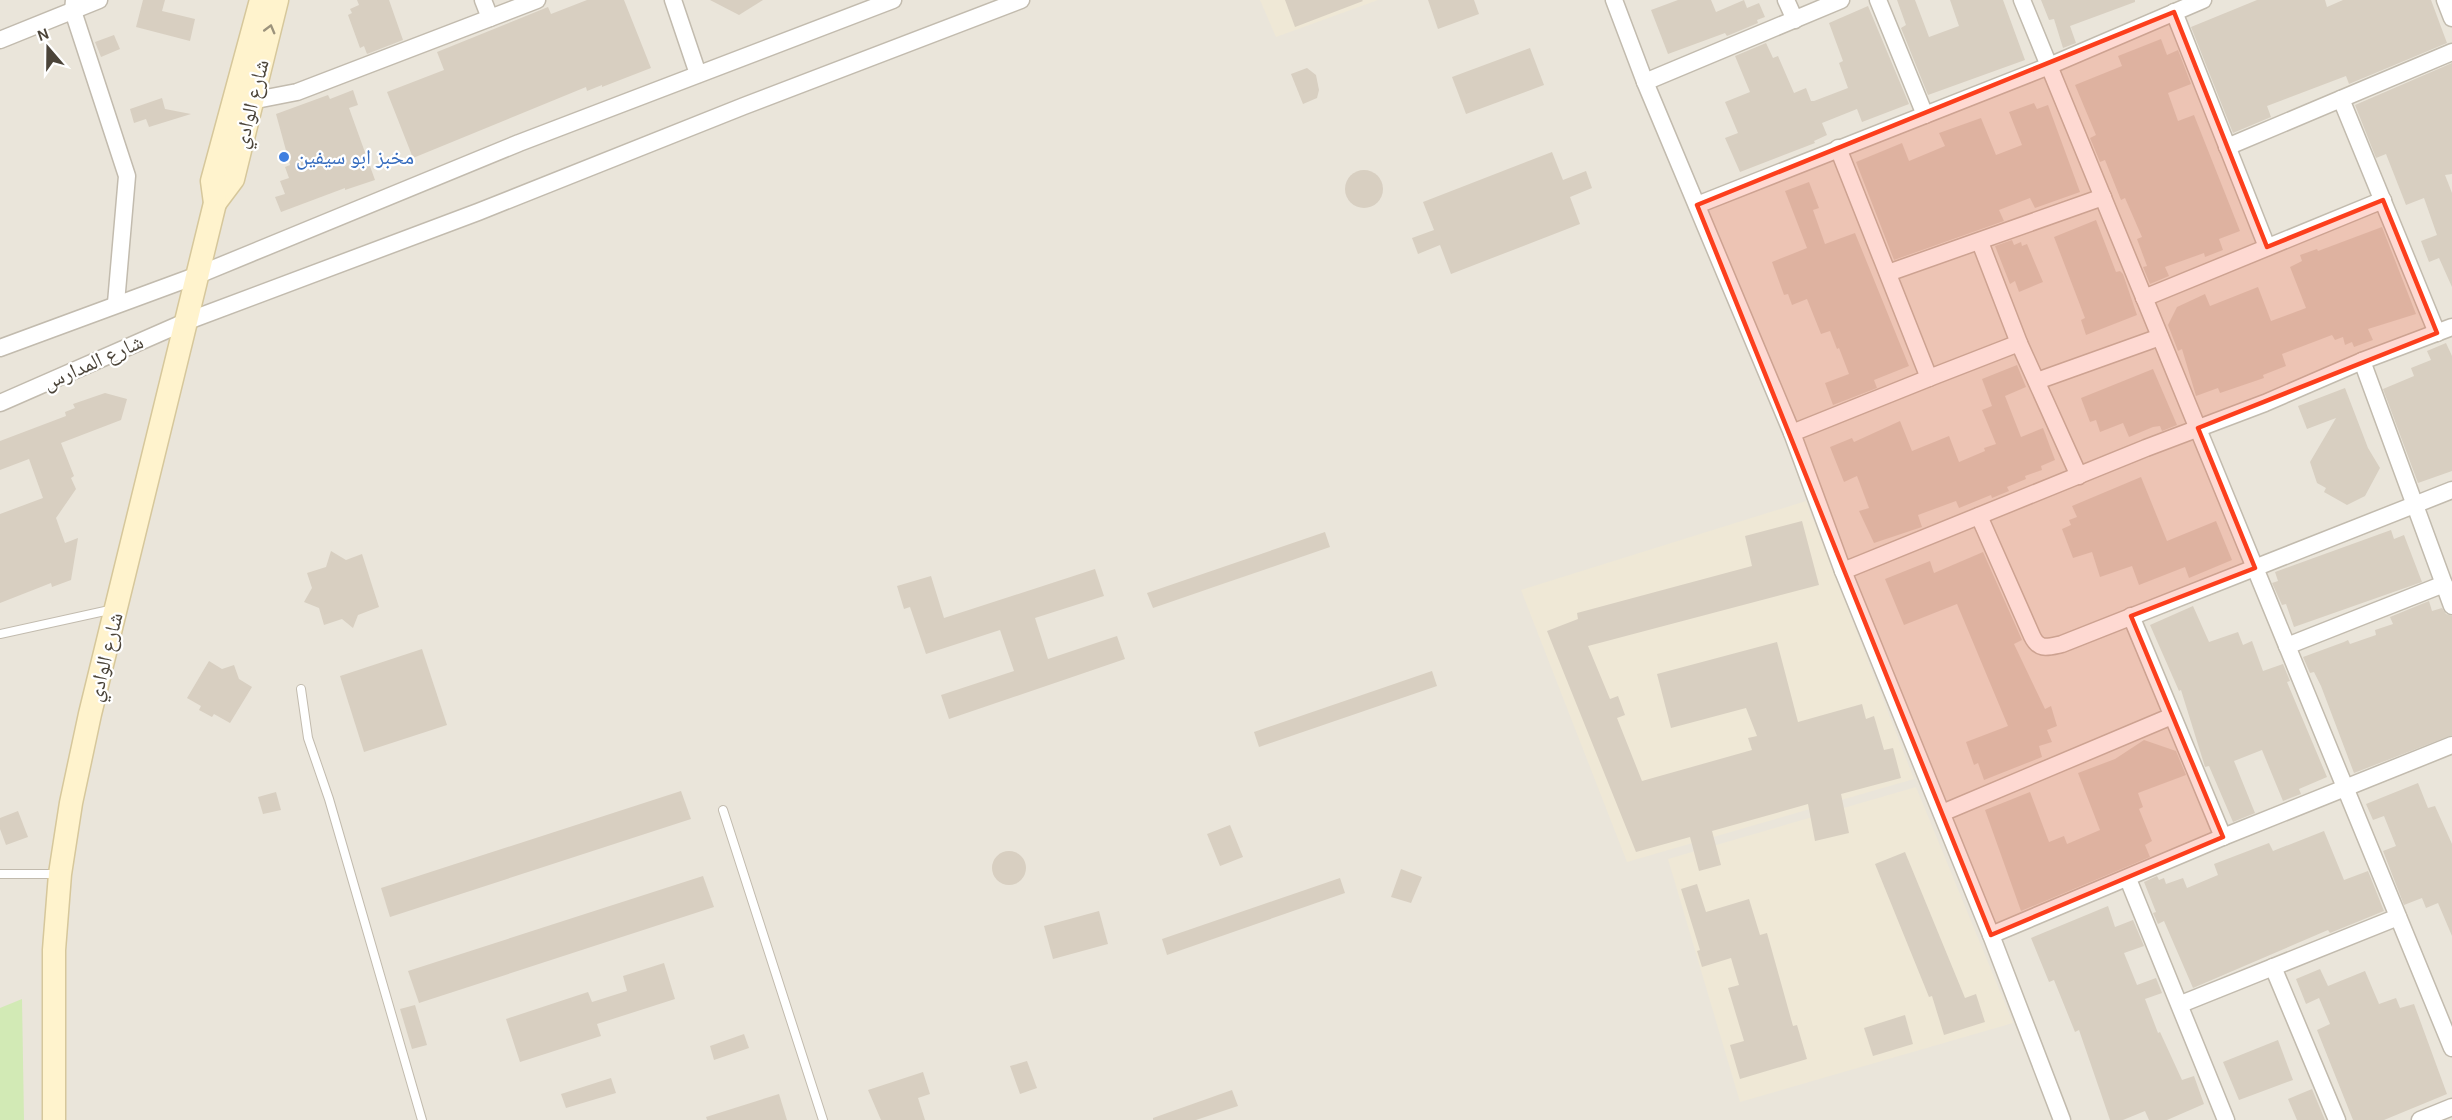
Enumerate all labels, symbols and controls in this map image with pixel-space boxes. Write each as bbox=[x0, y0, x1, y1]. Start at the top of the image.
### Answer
north arrow bbox=[18, 18, 78, 78]
text: N bbox=[34, 23, 52, 45]
one-way arrow bbox=[262, 24, 275, 34]
street label: شارع الوادي bbox=[228, 57, 278, 152]
place label: مخبز ابو سيفين bbox=[296, 145, 414, 170]
marker: مخبز ابو سيفين bbox=[277, 150, 291, 164]
street label: شارع المدارس bbox=[39, 329, 147, 396]
street label: شارع الوادي bbox=[82, 610, 132, 705]

